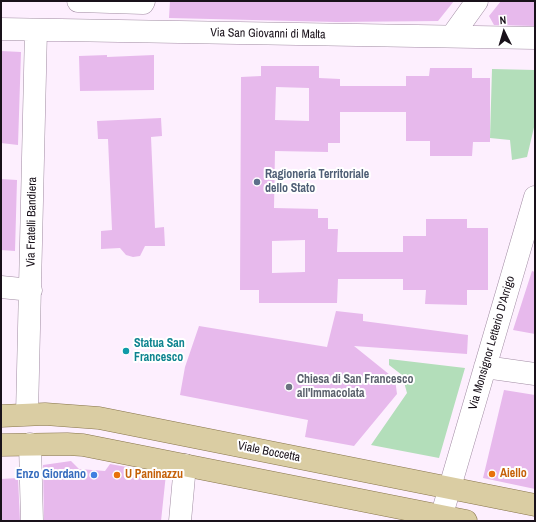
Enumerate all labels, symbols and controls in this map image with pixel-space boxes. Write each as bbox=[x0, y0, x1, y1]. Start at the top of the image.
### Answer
north arrow bbox=[484, 12, 524, 52]
text: N bbox=[499, 13, 507, 27]
street label: Via San Giovanni di Malta bbox=[210, 26, 326, 42]
place label: Ragioneria Territoriale dello Stato bbox=[265, 168, 369, 196]
street label: Via Fratelli Bandiera bbox=[24, 177, 40, 267]
marker: Ragioneria Territoriale dello Stato bbox=[252, 177, 262, 187]
street label: Via Monsignor Letterio D'Arrigo bbox=[466, 274, 518, 412]
place label: Statua San Francesco bbox=[134, 337, 185, 365]
marker: Statua San Francesco bbox=[121, 346, 131, 356]
place label: Chiesa di San Francesco all'Immacolata bbox=[297, 373, 413, 401]
marker: Chiesa di San Francesco all'Immacolata bbox=[284, 382, 294, 392]
street label: Viale Boccetta bbox=[237, 439, 301, 465]
place label: Aiello bbox=[500, 467, 527, 481]
place label: Enzo Giordano bbox=[16, 468, 86, 482]
place label: U Paninazzu bbox=[125, 468, 183, 482]
marker: Aiello bbox=[487, 469, 497, 479]
marker: Enzo Giordano bbox=[89, 470, 99, 480]
marker: U Paninazzu bbox=[112, 470, 122, 480]

